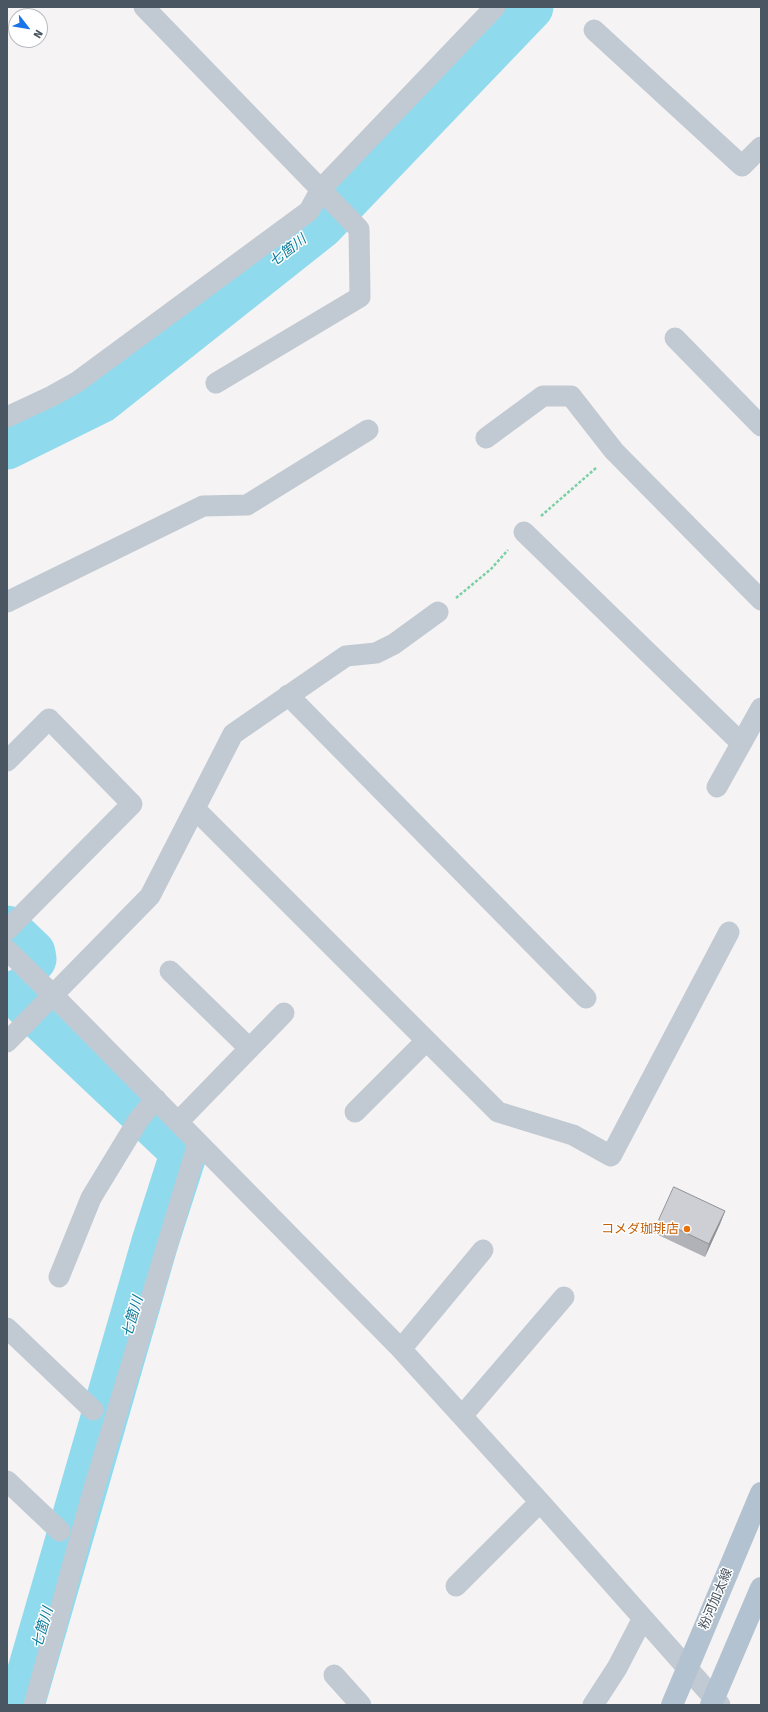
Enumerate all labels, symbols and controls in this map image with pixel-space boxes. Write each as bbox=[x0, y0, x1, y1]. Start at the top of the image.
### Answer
north arrow bbox=[8, 8, 48, 48]
text: N bbox=[30, 27, 45, 40]
water label: 七箇川 bbox=[266, 231, 310, 271]
place label: コメダ珈琲店 bbox=[601, 1221, 679, 1237]
marker: コメダ珈琲店 bbox=[682, 1224, 692, 1234]
water label: 七箇川 bbox=[119, 1294, 147, 1340]
street label: 粉河加太線 bbox=[696, 1566, 736, 1632]
water label: 七箇川 bbox=[29, 1605, 57, 1651]

